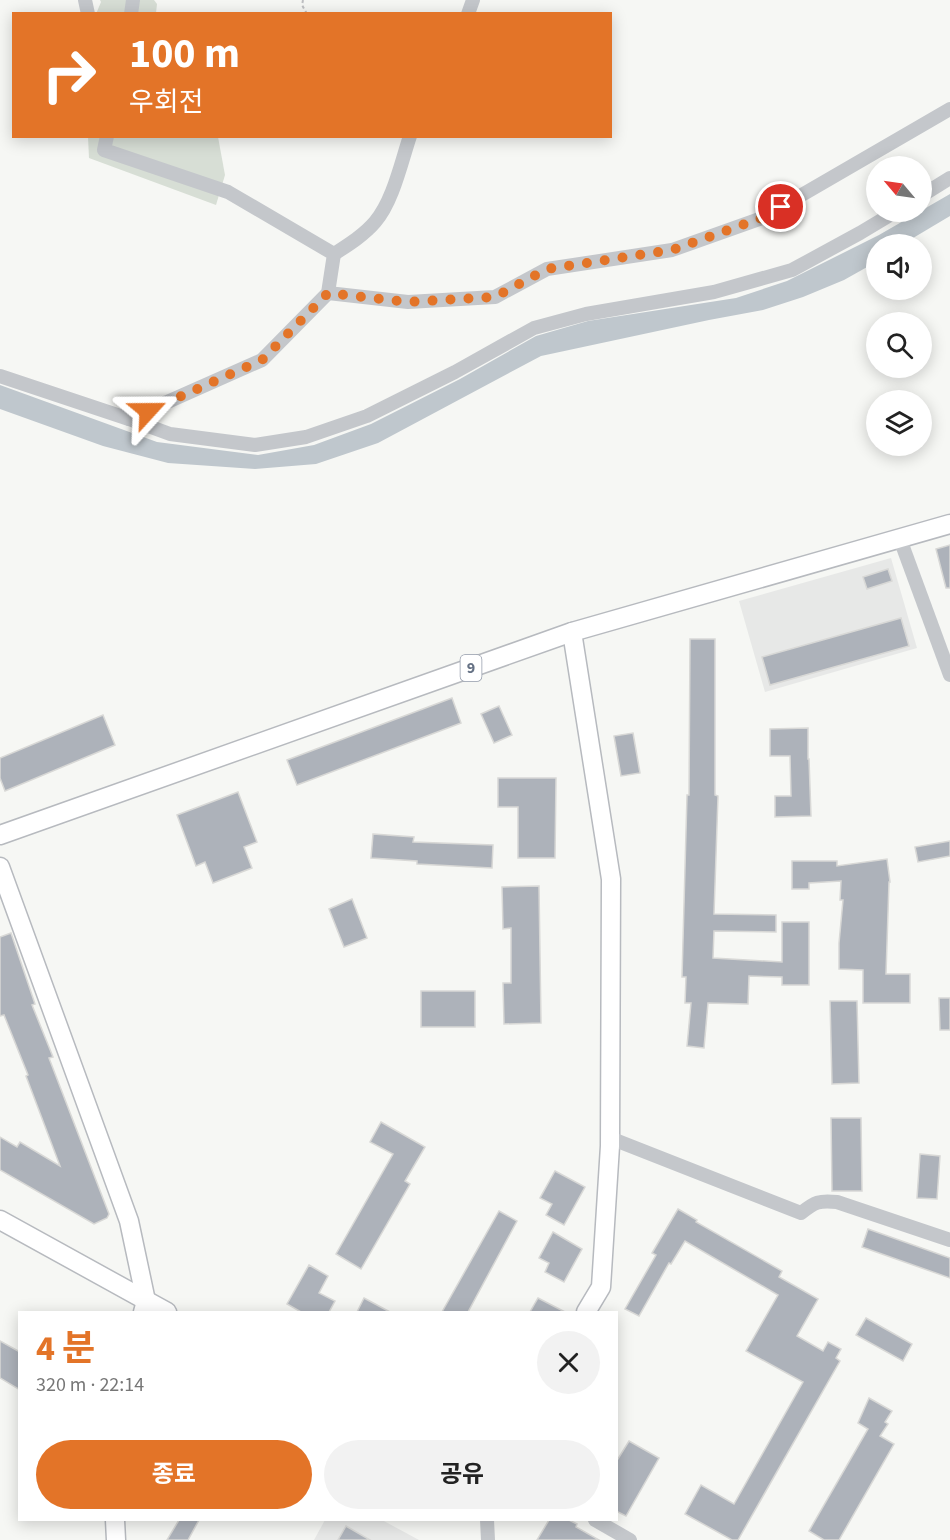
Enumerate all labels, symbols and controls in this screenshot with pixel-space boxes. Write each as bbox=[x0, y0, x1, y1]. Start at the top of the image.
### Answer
text: 100 m bbox=[129, 24, 240, 84]
icon: right bbox=[30, 36, 108, 114]
text: 우회전 bbox=[129, 83, 204, 122]
north arrow bbox=[866, 156, 932, 222]
map controls bbox=[866, 156, 932, 456]
pin bbox=[755, 181, 806, 232]
icon: arrive bbox=[764, 190, 797, 223]
button: sound bbox=[866, 234, 932, 300]
button: search bbox=[866, 312, 932, 378]
position arrow bbox=[116, 379, 180, 443]
button: layers bbox=[866, 390, 932, 456]
road number: 9 bbox=[460, 655, 482, 681]
text: 4 분 bbox=[36, 1323, 95, 1374]
button: close bbox=[537, 1331, 600, 1394]
text: 320 m · 22:14 bbox=[36, 1371, 144, 1399]
button: 종료 bbox=[36, 1440, 312, 1509]
button: 공유 bbox=[324, 1440, 600, 1509]

